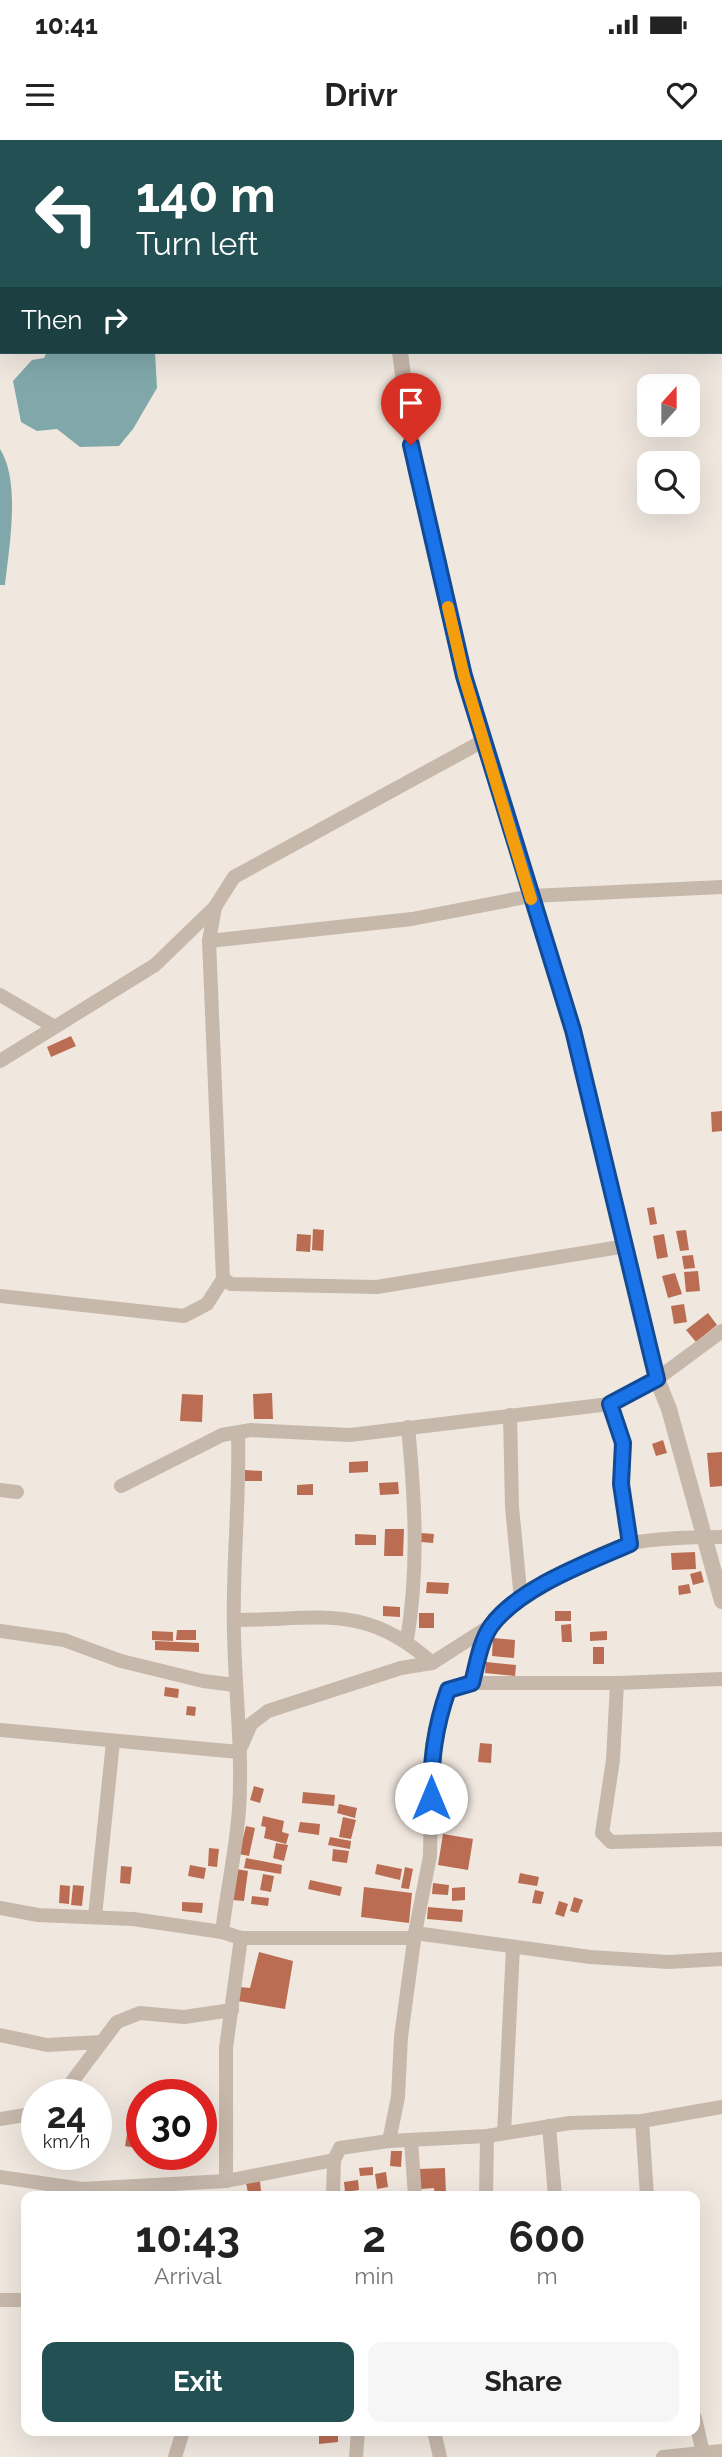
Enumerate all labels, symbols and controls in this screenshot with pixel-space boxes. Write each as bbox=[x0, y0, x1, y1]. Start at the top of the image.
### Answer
text: 10:41 bbox=[35, 10, 98, 40]
icon: menu bbox=[21, 76, 59, 114]
text: Drivr bbox=[324, 76, 398, 113]
icon: heart bbox=[663, 76, 701, 114]
text: 140 m bbox=[136, 166, 276, 223]
icon: left bbox=[21, 168, 112, 259]
text: Turn left bbox=[136, 225, 258, 262]
icon: right bbox=[96, 301, 134, 339]
text: Then bbox=[21, 305, 82, 335]
pin bbox=[381, 373, 441, 445]
north arrow bbox=[637, 374, 700, 438]
map controls bbox=[637, 374, 700, 514]
icon: arrive bbox=[392, 384, 430, 422]
button: search bbox=[637, 451, 700, 514]
position arrow bbox=[394, 1761, 468, 1835]
speed limit sign: 30 bbox=[126, 2079, 217, 2170]
text: 24 bbox=[47, 2095, 86, 2136]
text: km/h bbox=[43, 2131, 90, 2152]
text: 10:43 bbox=[136, 2213, 240, 2262]
text: 2 bbox=[362, 2213, 386, 2262]
text: 600 bbox=[508, 2213, 585, 2262]
text: Arrival bbox=[154, 2262, 221, 2289]
text: min bbox=[354, 2262, 394, 2289]
text: m bbox=[536, 2262, 558, 2289]
button: Exit bbox=[42, 2342, 354, 2422]
button: Share bbox=[368, 2342, 679, 2422]

